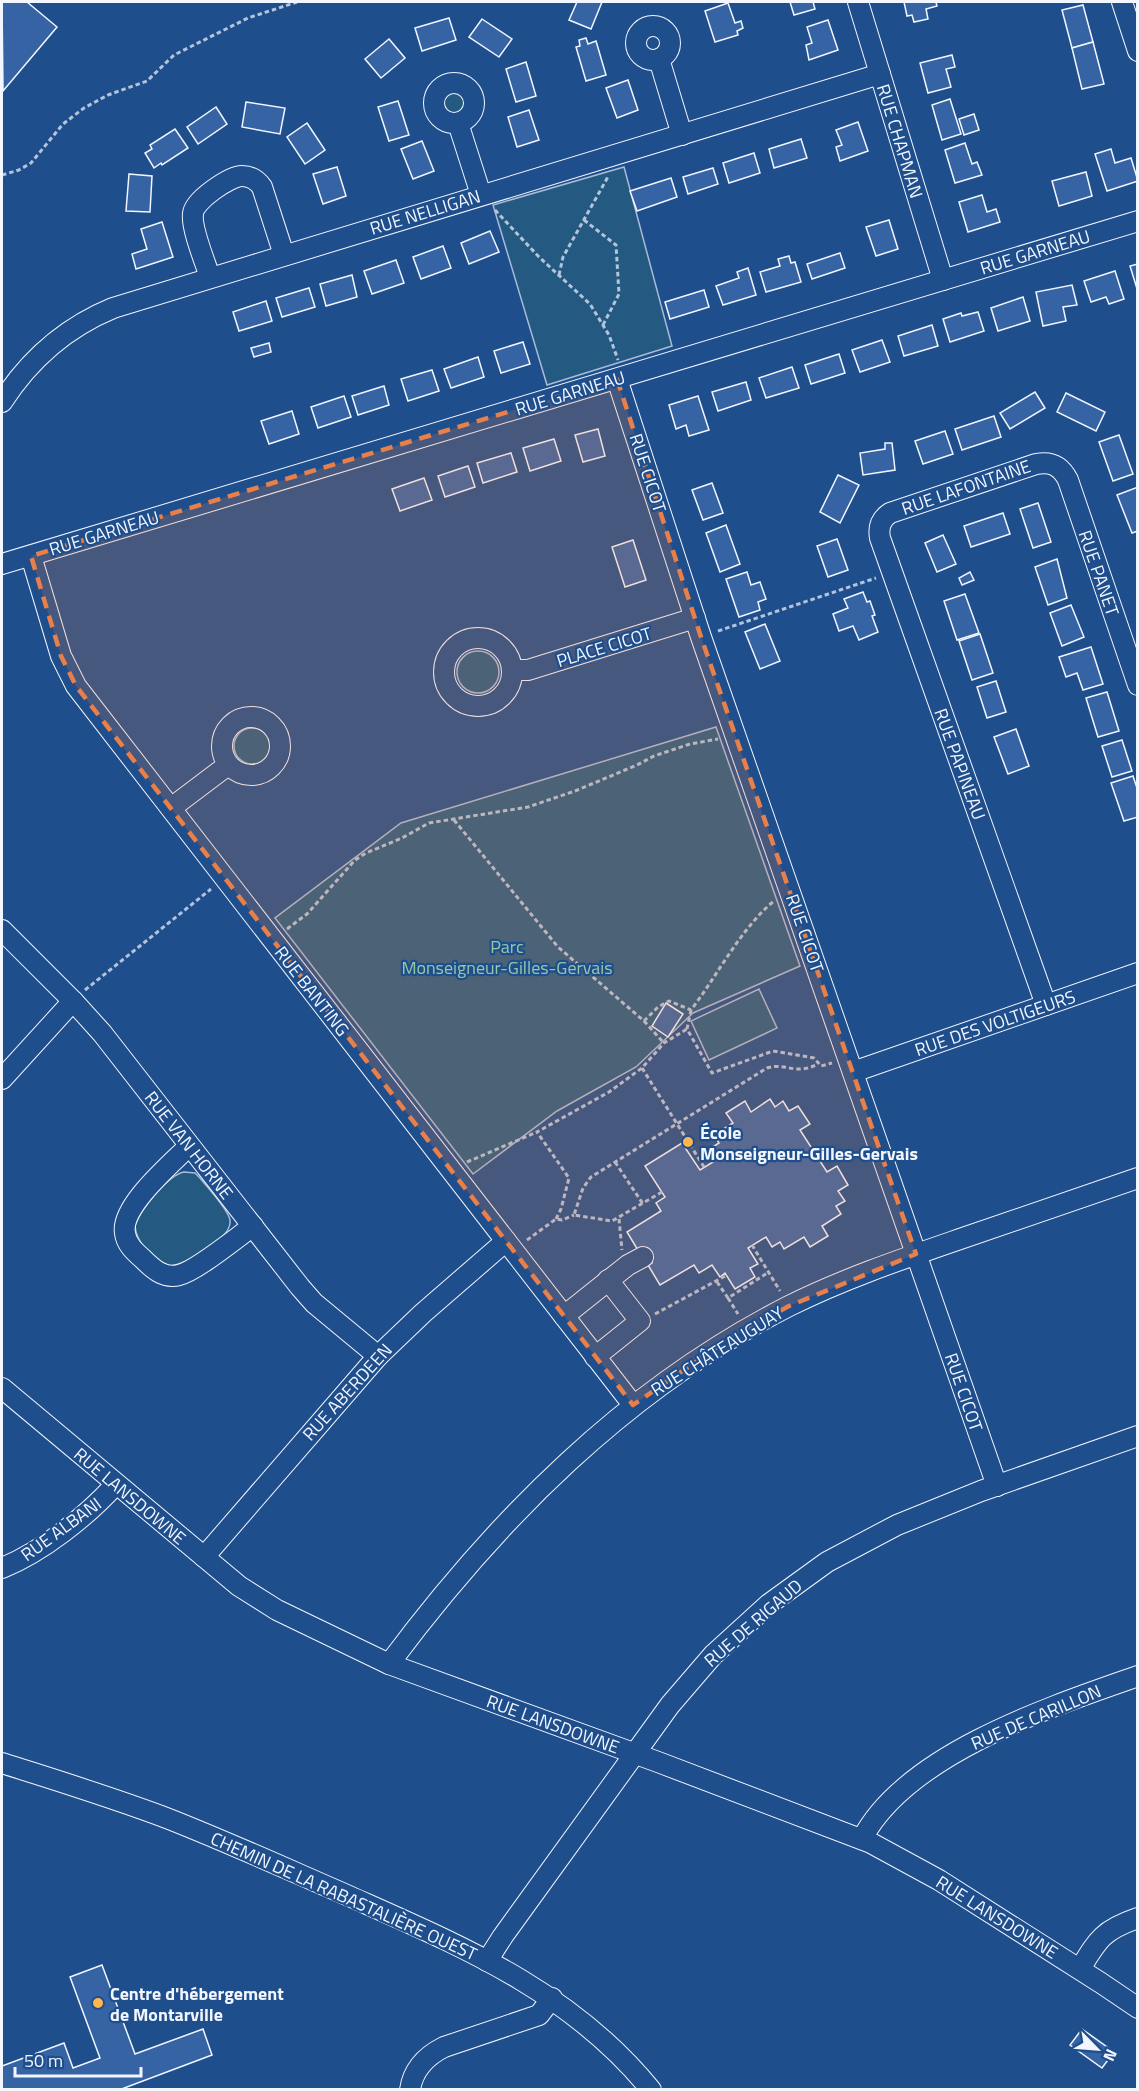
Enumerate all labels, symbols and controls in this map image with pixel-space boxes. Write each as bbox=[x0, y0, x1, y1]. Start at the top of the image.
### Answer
street label: RUE CHAPMAN bbox=[870, 81, 930, 201]
street label: RUE NELLIGAN bbox=[366, 182, 484, 242]
street label: RUE GARNEAU bbox=[977, 222, 1093, 282]
street label: RUE GARNEAU bbox=[512, 363, 628, 423]
street label: RUE CICOT bbox=[623, 430, 674, 516]
street label: RUE LAFONTAINE bbox=[898, 452, 1034, 522]
street label: RUE GARNEAU bbox=[46, 503, 162, 563]
street label: RUE PANET bbox=[1072, 527, 1126, 620]
street label: PLACE CICOT bbox=[553, 620, 655, 674]
street label: RUE PAPINEAU bbox=[927, 704, 993, 824]
street label: RUE CICOT bbox=[779, 890, 831, 976]
park label: Parc Monseigneur-Gilles-Gervais bbox=[401, 933, 613, 981]
street label: RUE BANTING bbox=[268, 940, 356, 1042]
street label: RUE DES VOLTIGEURS bbox=[911, 983, 1079, 1063]
street label: RUE VAN HORNE bbox=[138, 1085, 240, 1205]
place label: École Monseigneur-Gilles-Gervais bbox=[700, 1119, 918, 1167]
marker: École Monseigneur-Gilles-Gervais bbox=[681, 1135, 695, 1149]
street label: RUE CHÂTEAUGUAY bbox=[645, 1299, 789, 1403]
street label: RUE ABERDEEN bbox=[296, 1337, 398, 1447]
street label: RUE CICOT bbox=[938, 1349, 990, 1435]
street label: RUE LANSDOWNE bbox=[68, 1441, 192, 1551]
street label: RUE ALBANI bbox=[15, 1490, 107, 1568]
street label: RUE DE RIGAUD bbox=[698, 1573, 808, 1673]
street label: RUE DE CARILLON bbox=[967, 1677, 1105, 1757]
street label: RUE LANSDOWNE bbox=[483, 1687, 623, 1761]
street label: CHEMIN DE LA RABASTALIÈRE OUEST bbox=[206, 1825, 482, 1967]
street label: RUE LANSDOWNE bbox=[931, 1869, 1063, 1965]
place label: Centre d'hébergement de Montarville bbox=[110, 1980, 284, 2028]
marker: Centre d'hébergement de Montarville bbox=[91, 1996, 105, 2010]
north arrow bbox=[1067, 2019, 1127, 2079]
scale bar bbox=[15, 2040, 141, 2078]
text: N bbox=[1097, 2045, 1124, 2065]
text: 50 m bbox=[24, 2047, 63, 2074]

